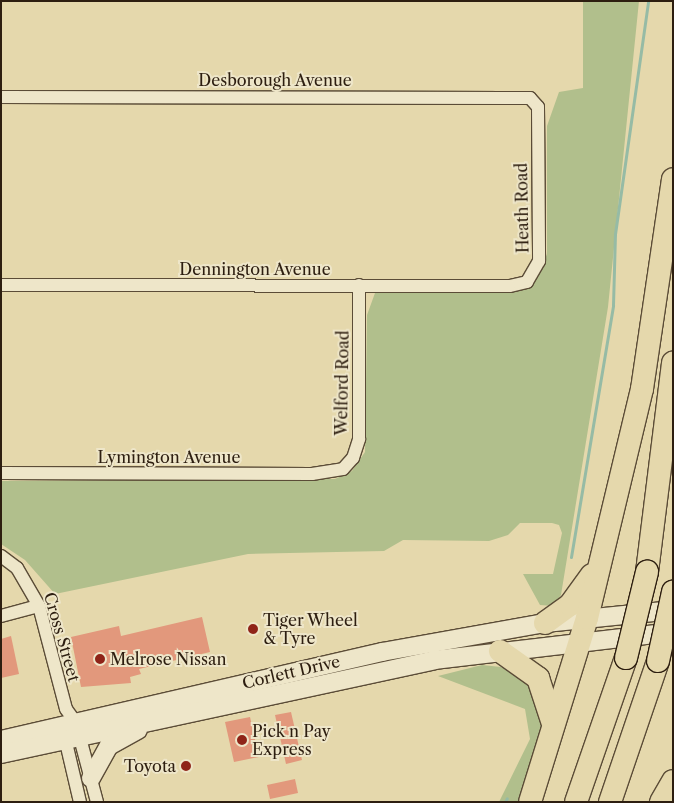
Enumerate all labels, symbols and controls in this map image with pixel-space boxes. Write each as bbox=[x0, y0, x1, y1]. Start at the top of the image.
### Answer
street label: Desborough Avenue bbox=[198, 70, 352, 90]
street label: Heath Road bbox=[512, 163, 532, 253]
street label: Dennington Avenue bbox=[179, 259, 331, 279]
street label: Welford Road bbox=[331, 330, 353, 436]
street label: Lymington Avenue bbox=[97, 447, 241, 467]
street label: Cross Street bbox=[40, 590, 84, 684]
place label: Tiger Wheel & Tyre bbox=[263, 610, 359, 648]
marker: Tiger Wheel & Tyre bbox=[247, 623, 259, 635]
place label: Melrose Nissan bbox=[110, 649, 226, 669]
street label: Corlett Drive bbox=[240, 651, 342, 693]
marker: Melrose Nissan bbox=[94, 653, 106, 665]
place label: Pick n Pay Express bbox=[252, 721, 331, 759]
marker: Pick n Pay Express bbox=[236, 734, 248, 746]
place label: Toyota bbox=[124, 756, 176, 776]
marker: Toyota bbox=[180, 760, 192, 772]

